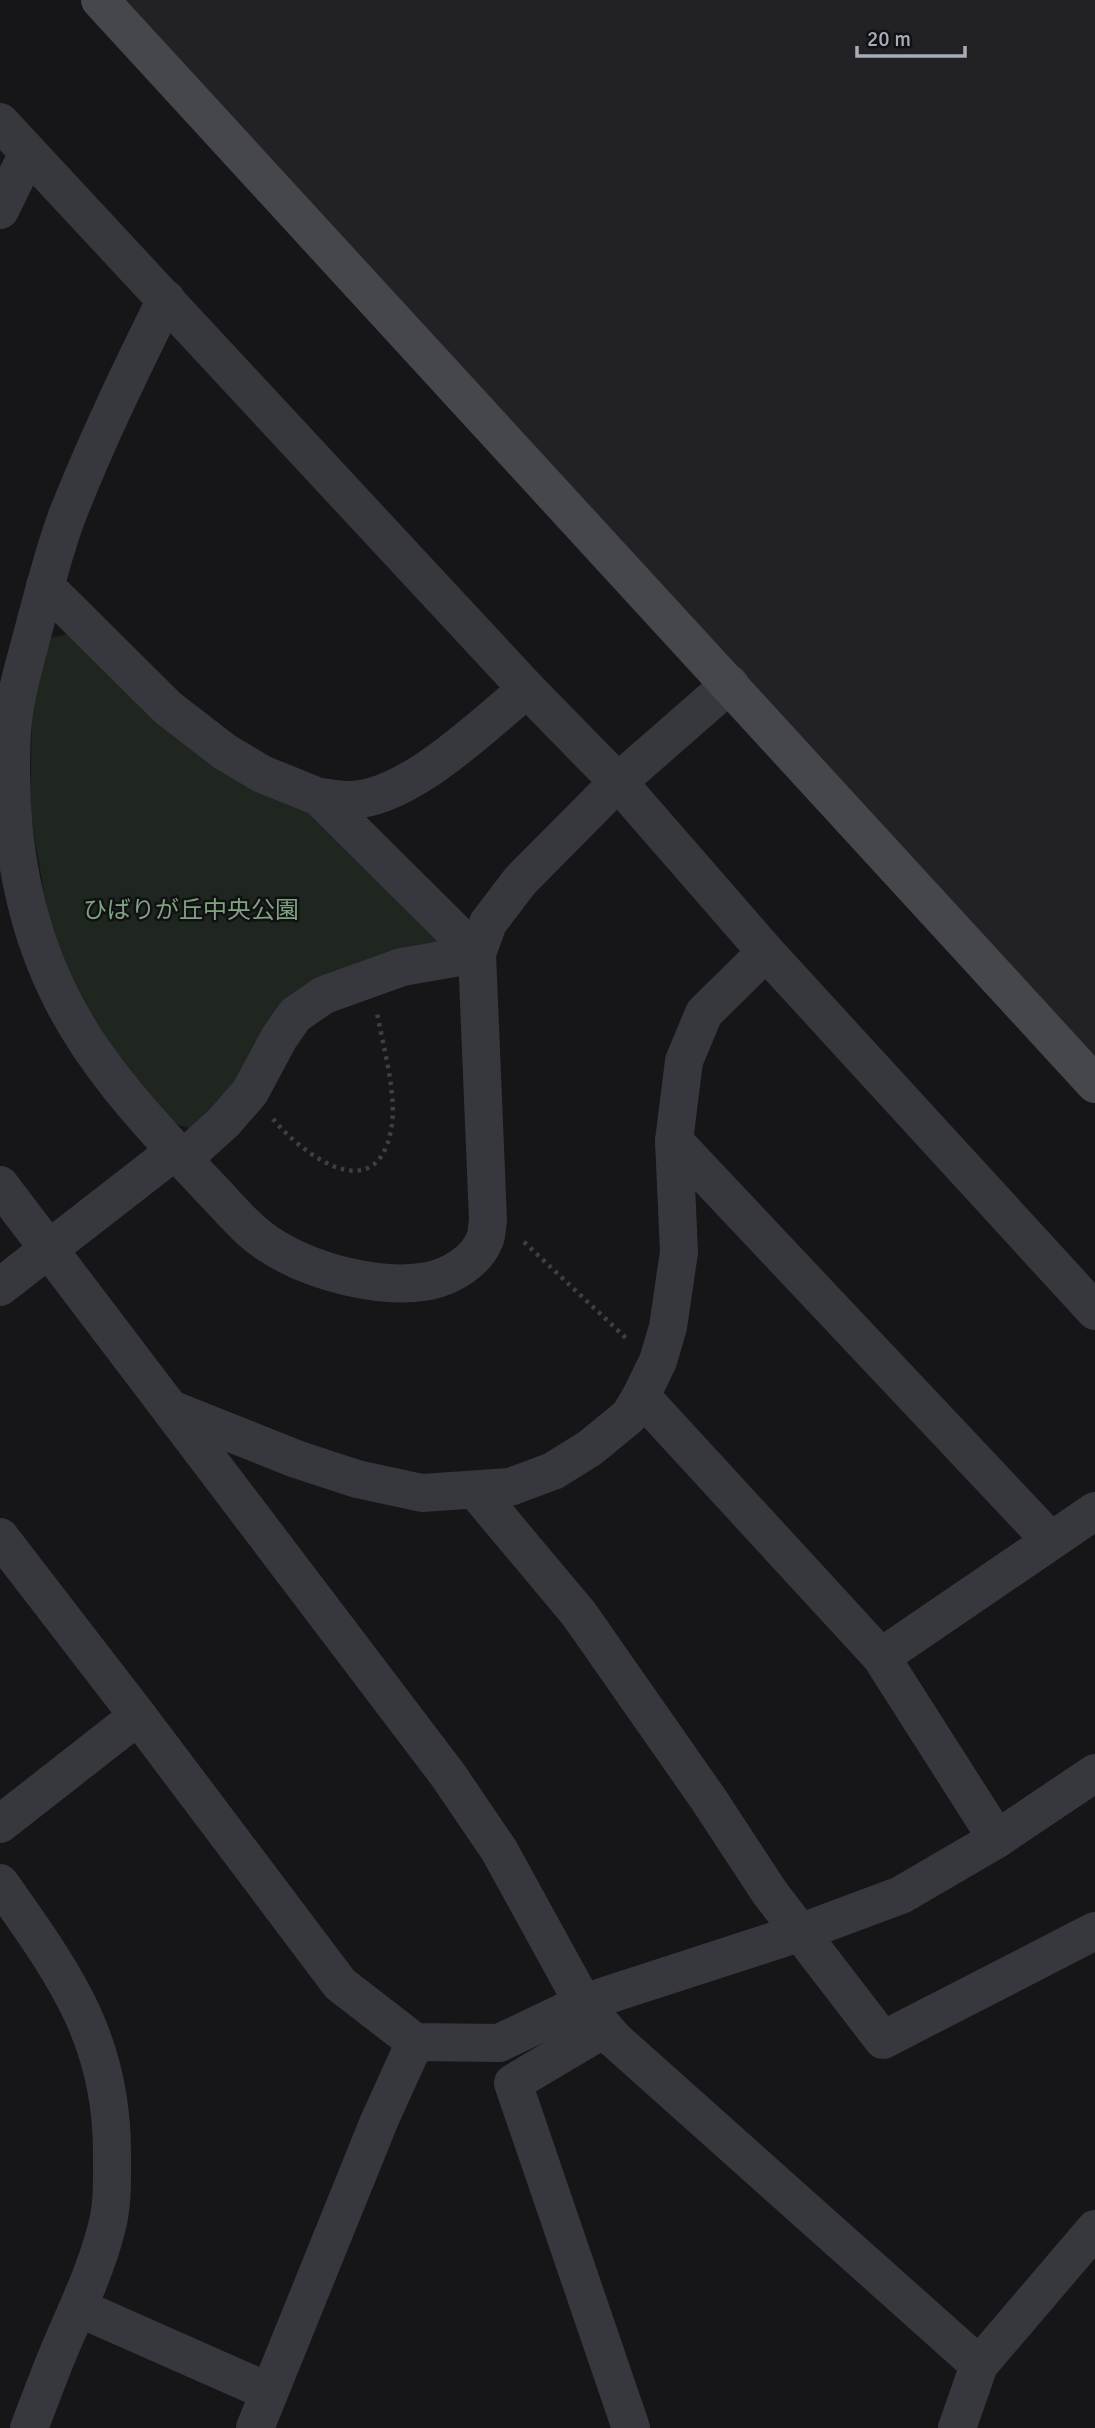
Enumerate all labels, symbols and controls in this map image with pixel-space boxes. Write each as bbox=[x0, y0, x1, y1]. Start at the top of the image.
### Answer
scale bar bbox=[857, 14, 965, 58]
text: 20 m bbox=[867, 26, 911, 52]
park label: ひばりが丘中央公園 bbox=[83, 895, 299, 925]

